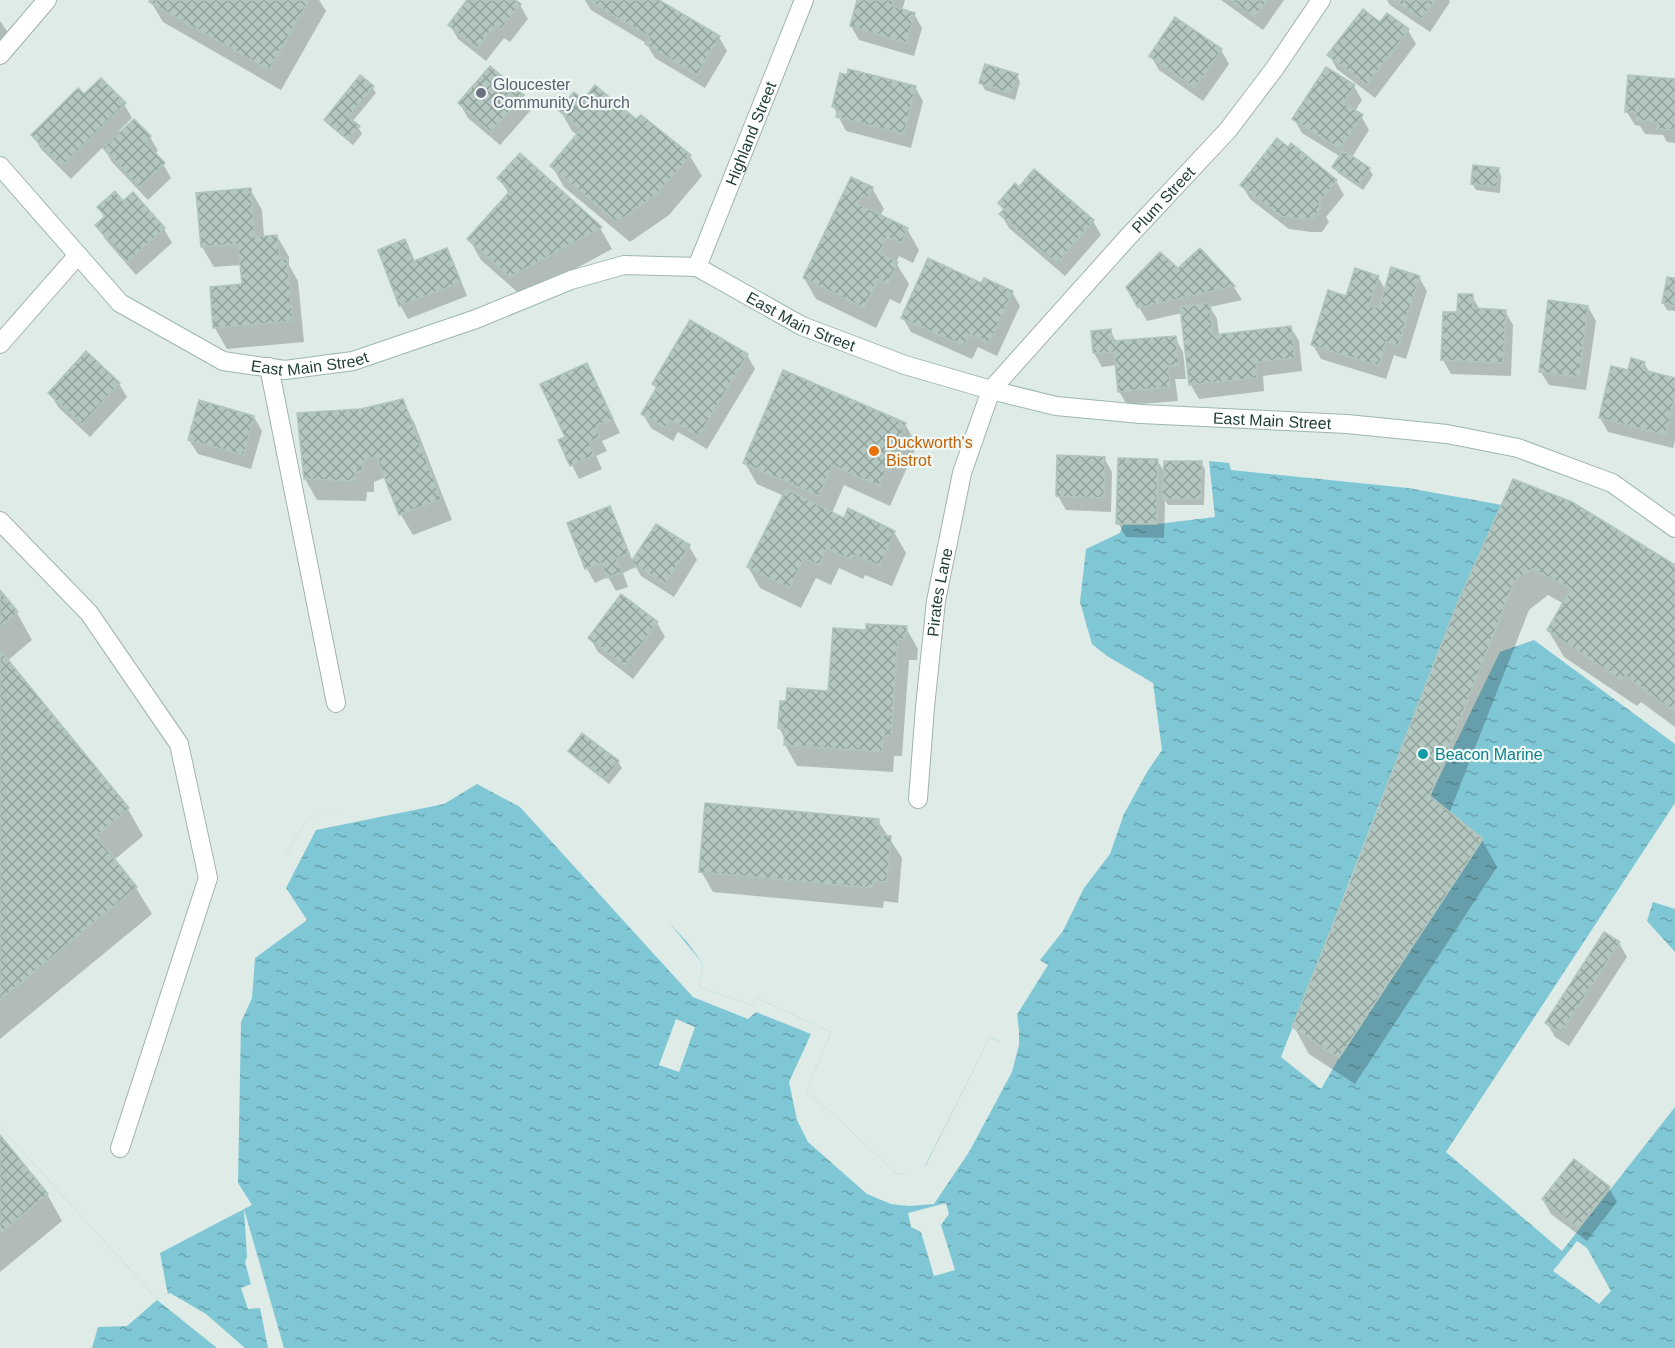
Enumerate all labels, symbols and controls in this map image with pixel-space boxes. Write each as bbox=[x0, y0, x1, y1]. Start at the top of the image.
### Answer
place label: Gloucester Community Church bbox=[493, 76, 630, 111]
street label: Highland Street bbox=[723, 79, 780, 188]
marker: Gloucester Community Church bbox=[474, 86, 488, 100]
street label: Plum Street bbox=[1129, 163, 1199, 236]
street label: East Main Street bbox=[744, 289, 858, 355]
street label: East Main Street bbox=[250, 348, 371, 379]
street label: East Main Street bbox=[1212, 410, 1332, 432]
place label: Duckworth's Bistrot bbox=[886, 434, 973, 469]
marker: Duckworth's Bistrot bbox=[867, 444, 881, 458]
street label: Pirates Lane bbox=[924, 546, 956, 638]
place label: Beacon Marine bbox=[1435, 746, 1543, 763]
marker: Beacon Marine bbox=[1416, 747, 1430, 761]

